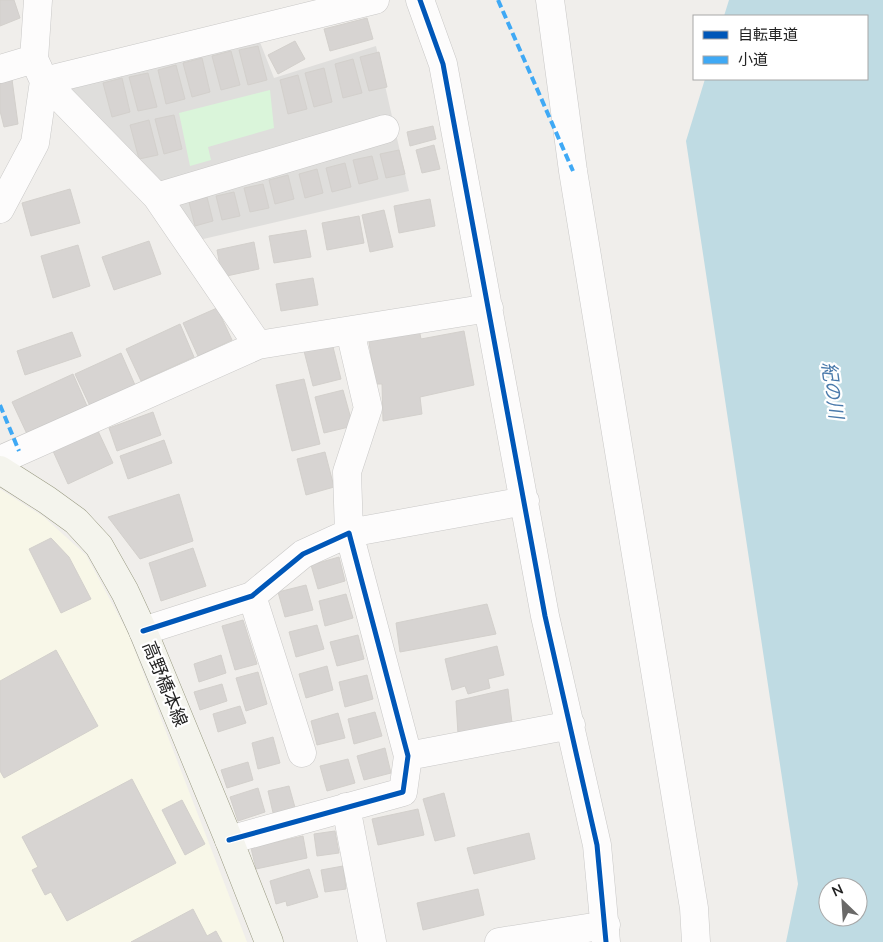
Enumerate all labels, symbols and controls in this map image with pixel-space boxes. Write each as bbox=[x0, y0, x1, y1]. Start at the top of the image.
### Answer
legend bbox=[693, 15, 868, 80]
text: 自転車道 bbox=[738, 25, 798, 44]
text: 小道 bbox=[738, 50, 768, 69]
water label: 紀の川 bbox=[817, 360, 849, 422]
street label: 高野橋本線 bbox=[138, 638, 193, 730]
north arrow bbox=[818, 877, 868, 927]
text: N bbox=[829, 880, 846, 901]

